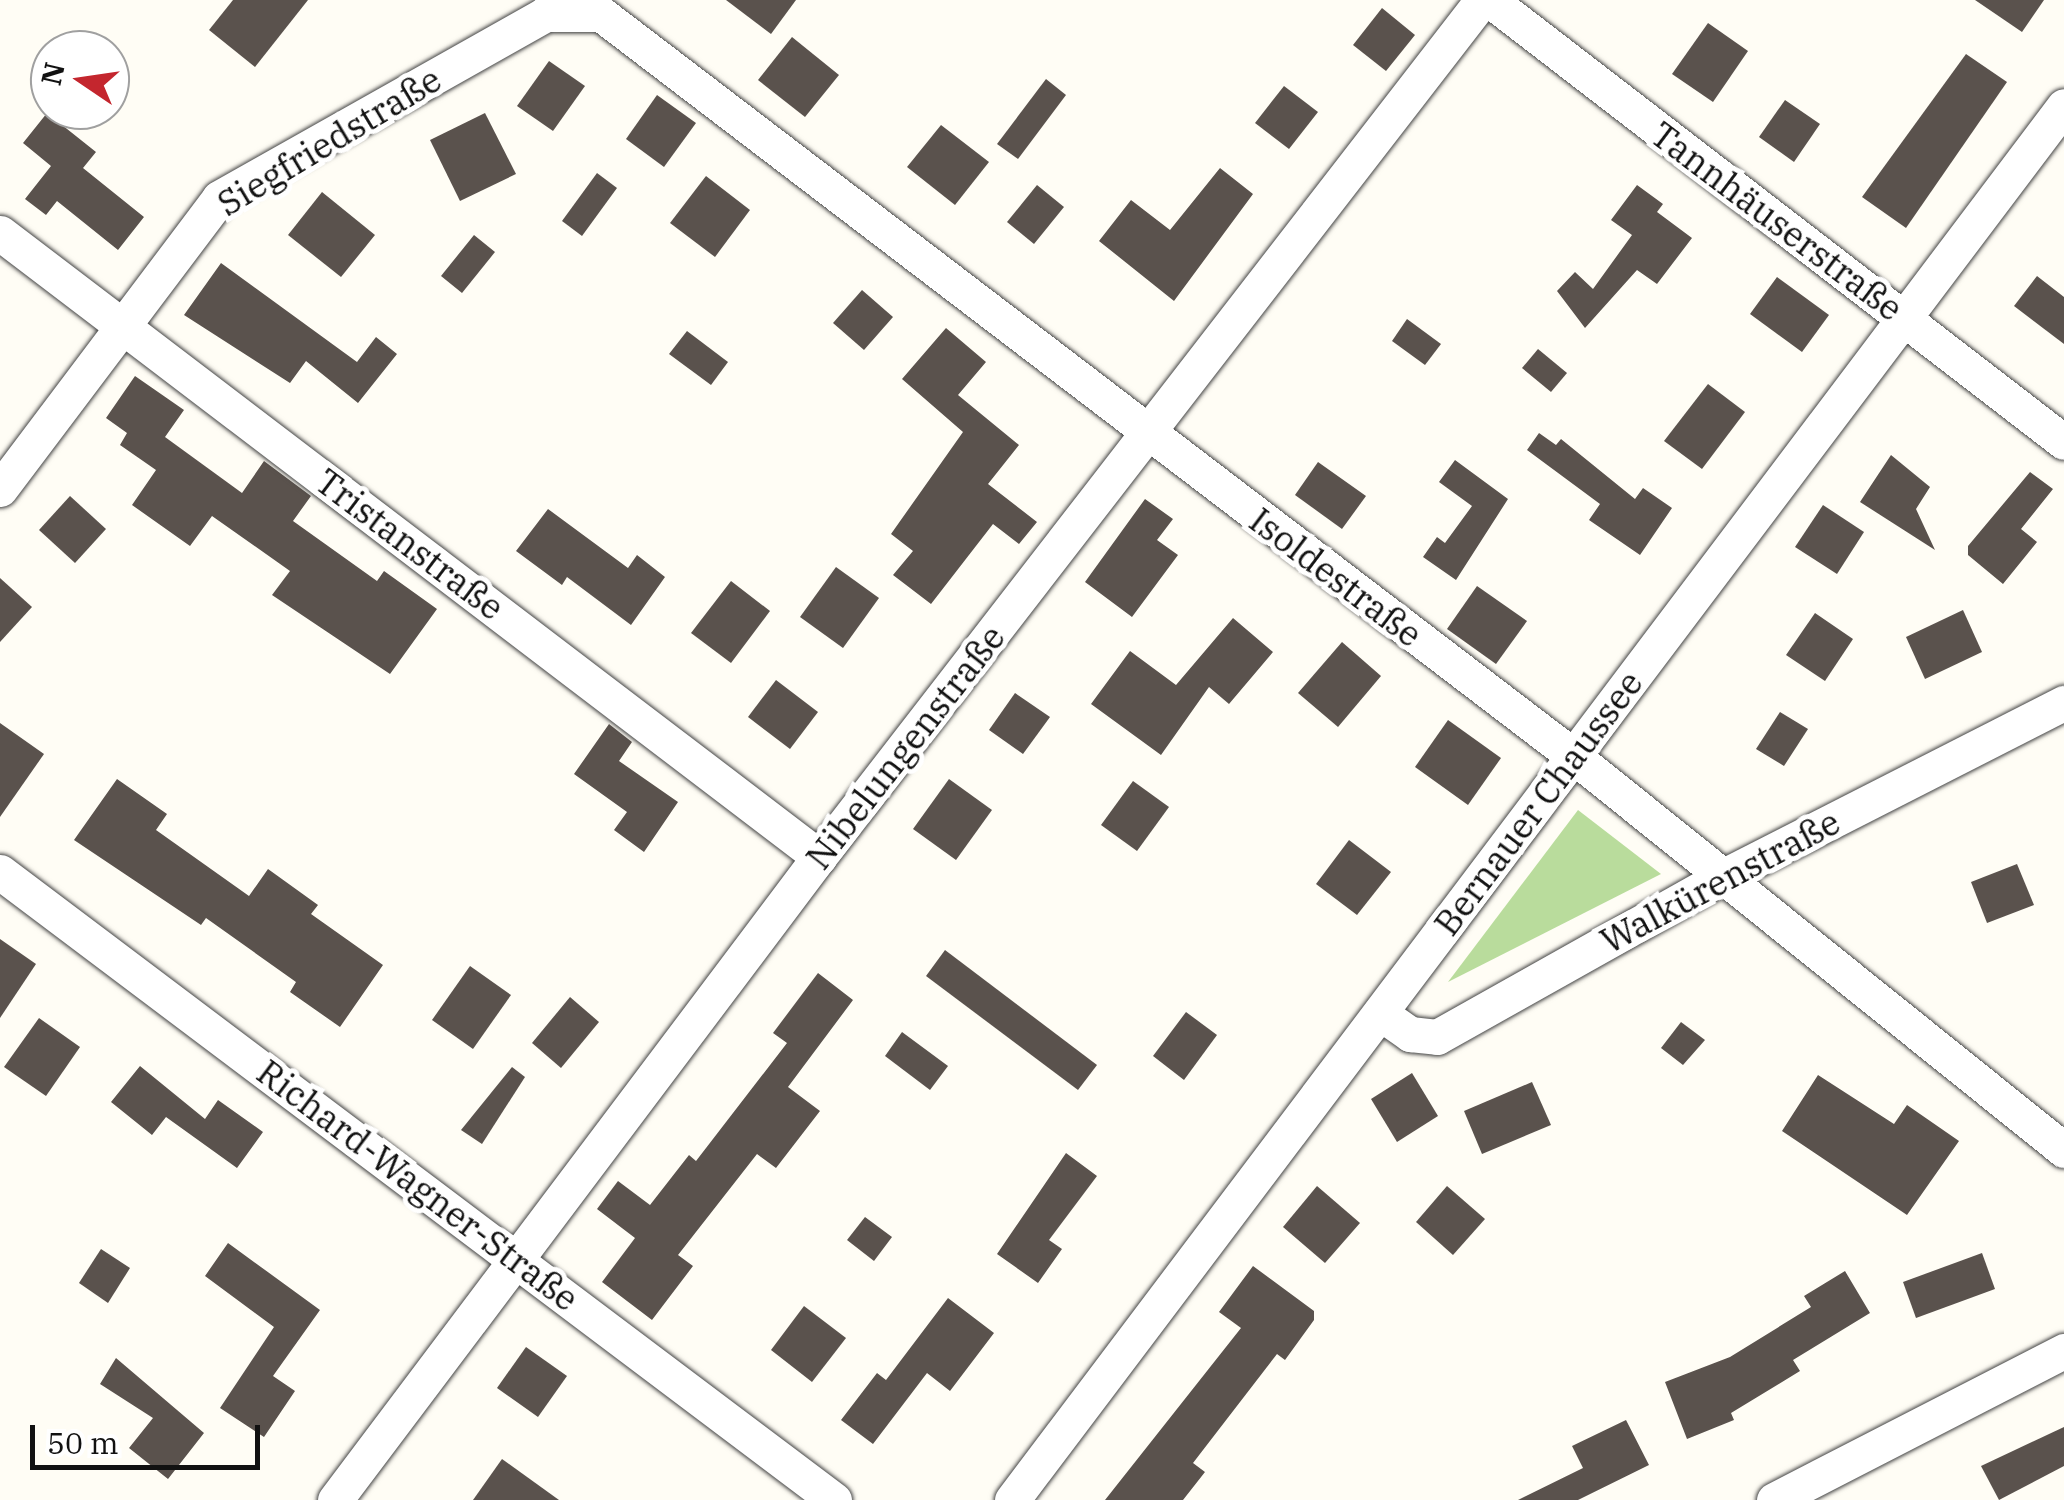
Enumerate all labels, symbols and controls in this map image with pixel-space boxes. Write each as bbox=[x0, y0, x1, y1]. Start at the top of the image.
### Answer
north arrow bbox=[30, 30, 130, 130]
street label: Siegfriedstraße bbox=[210, 58, 448, 224]
text: N bbox=[32, 59, 73, 89]
street label: Tannhäuserstraße bbox=[1643, 113, 1911, 329]
street label: Tristanstraße bbox=[308, 460, 512, 628]
street label: Isoldestraße bbox=[1242, 499, 1430, 655]
street label: Nibelungenstraße bbox=[797, 617, 1013, 877]
street label: Bernauer Chaussee bbox=[1425, 663, 1651, 943]
street label: Walkürenstraße bbox=[1593, 800, 1847, 962]
street label: Richard-Wagner-Straße bbox=[249, 1051, 587, 1319]
scale bar bbox=[35, 1405, 265, 1467]
text: 50 m bbox=[47, 1423, 119, 1462]

